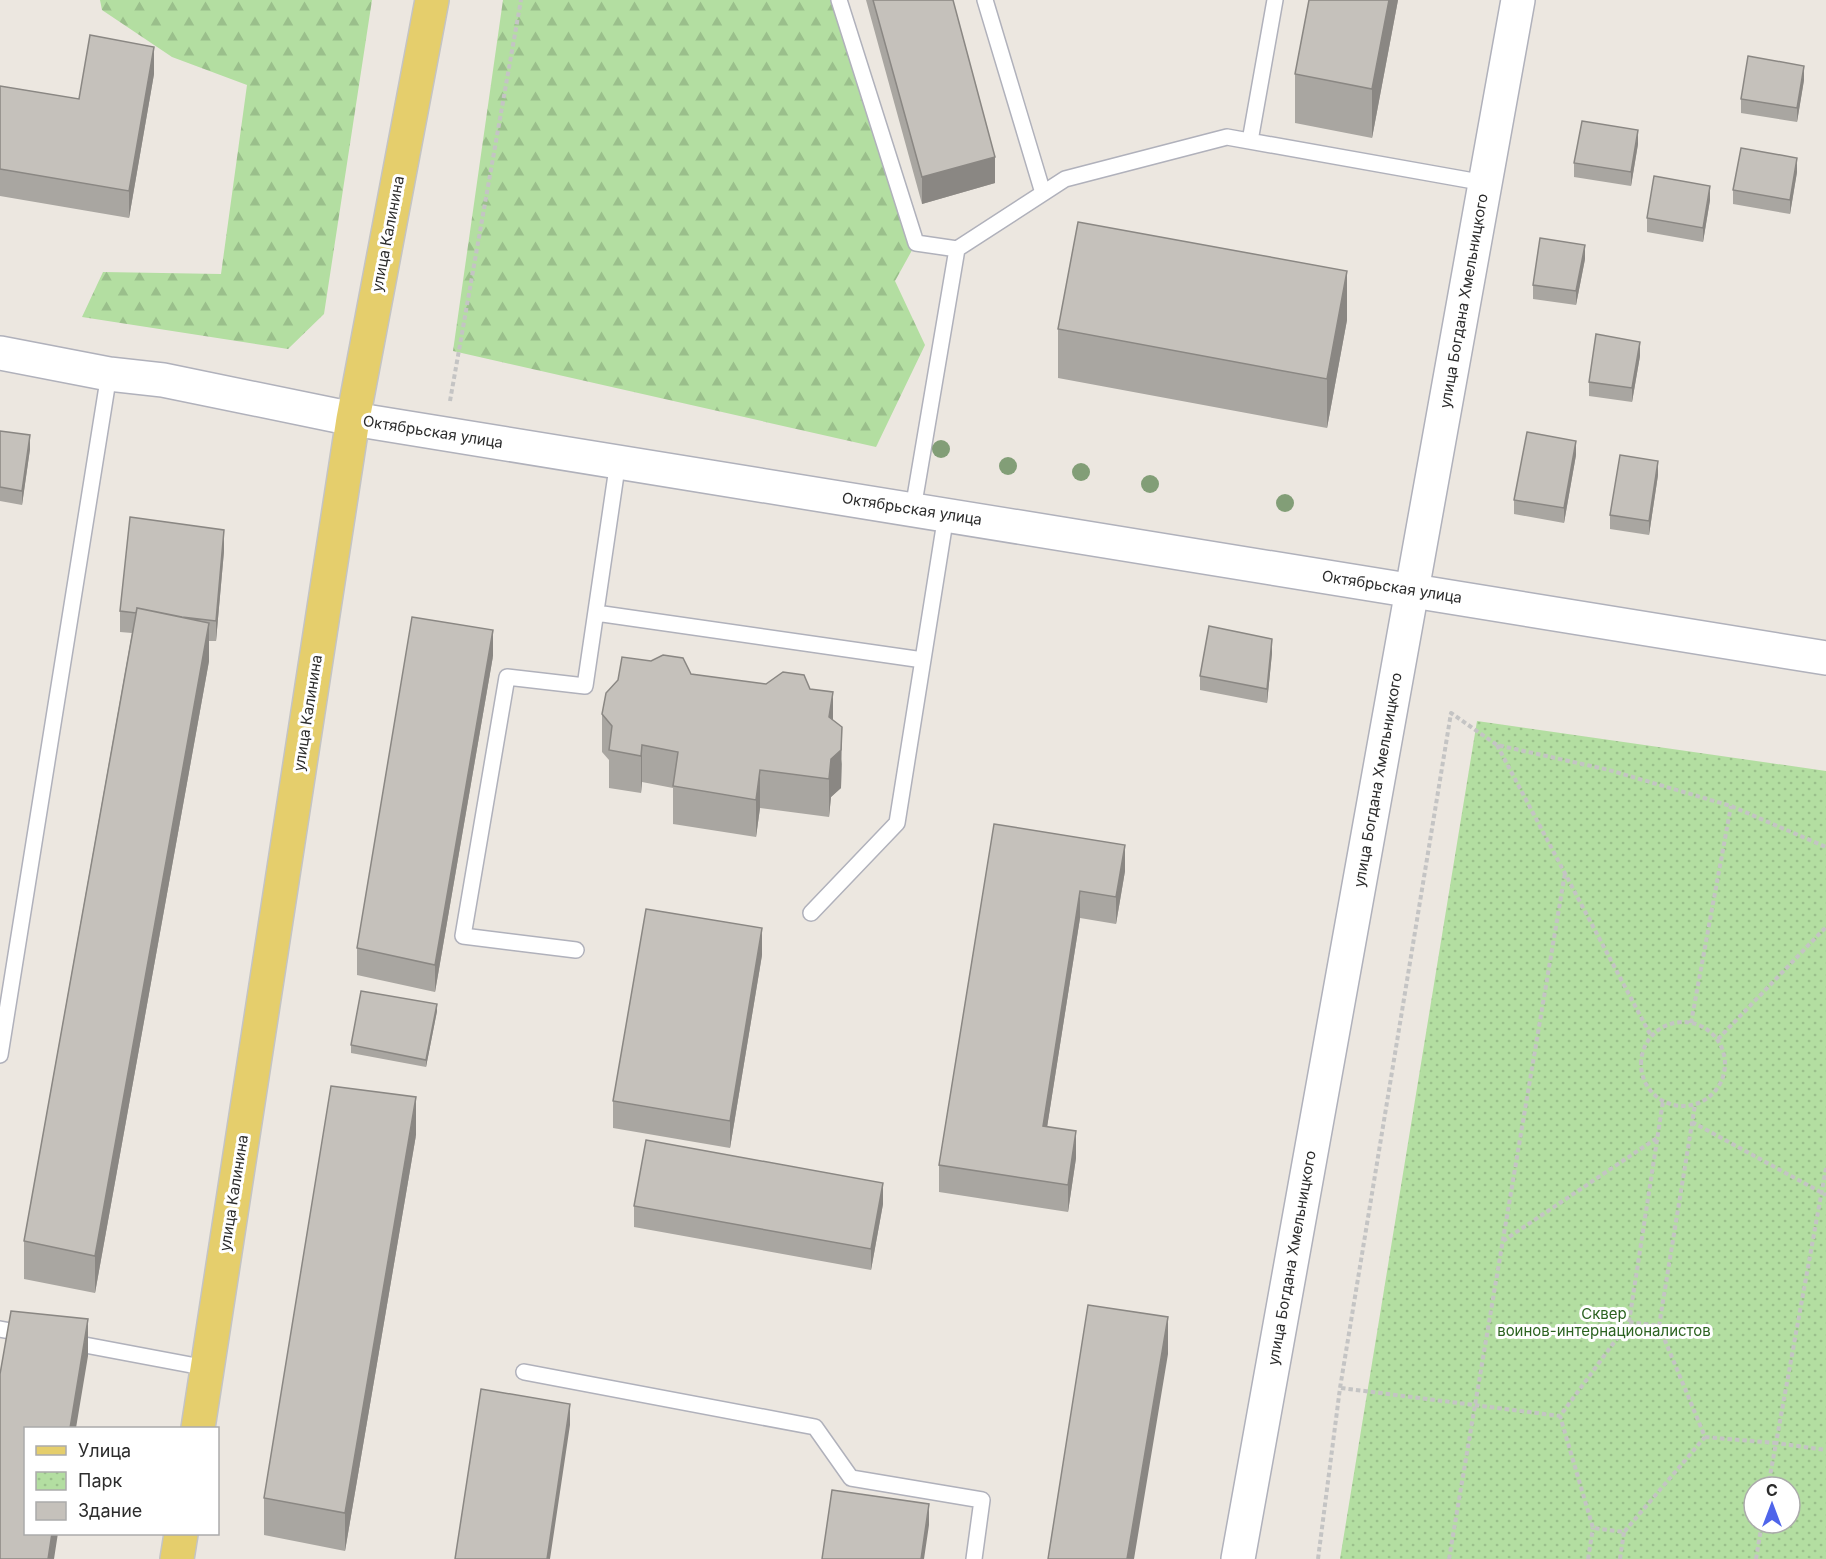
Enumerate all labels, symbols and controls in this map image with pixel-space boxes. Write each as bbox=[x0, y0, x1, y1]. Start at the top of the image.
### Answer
street label: улица Калинина bbox=[367, 174, 408, 294]
street label: улица Богдана Хмельницкого bbox=[1435, 192, 1492, 410]
street label: Октябрьская улица bbox=[362, 411, 505, 452]
street label: Октябрьская улица bbox=[841, 488, 984, 529]
street label: Октябрьская улица bbox=[1321, 566, 1464, 607]
street label: улица Калинина bbox=[289, 653, 326, 773]
street label: улица Богдана Хмельницкого bbox=[1349, 671, 1406, 889]
street label: улица Калинина bbox=[215, 1133, 252, 1253]
street label: улица Богдана Хмельницкого bbox=[1263, 1149, 1320, 1367]
park label: Сквер воинов-интернационалистов bbox=[1497, 1304, 1711, 1340]
legend bbox=[24, 1427, 219, 1535]
text: Улица bbox=[78, 1440, 131, 1461]
text: Парк bbox=[78, 1470, 123, 1491]
north arrow bbox=[1742, 1475, 1802, 1535]
text: С bbox=[1766, 1480, 1778, 1500]
text: Здание bbox=[78, 1500, 142, 1521]

